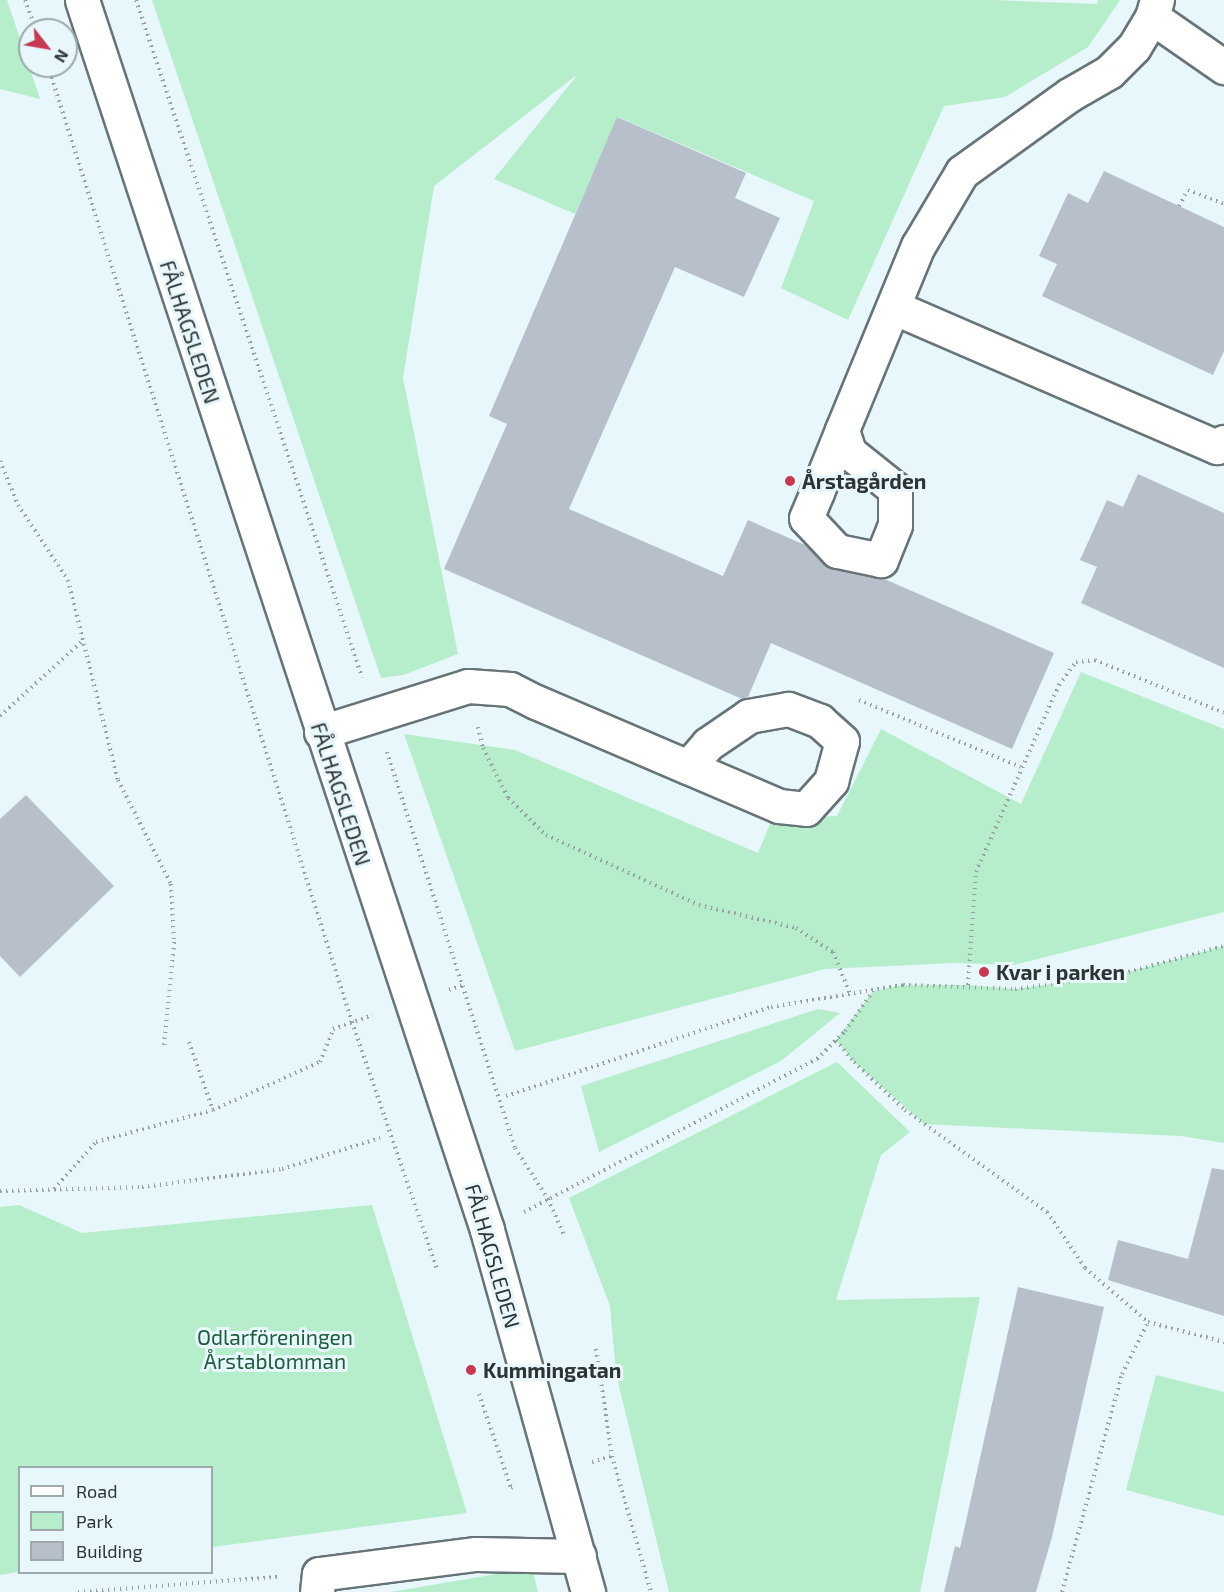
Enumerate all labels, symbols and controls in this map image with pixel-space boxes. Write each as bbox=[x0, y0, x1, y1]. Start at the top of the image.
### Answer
north arrow bbox=[18, 18, 78, 78]
text: N bbox=[51, 47, 73, 66]
street label: FÅLHAGSLEDEN bbox=[155, 257, 225, 407]
place label: Årstagården bbox=[802, 468, 926, 494]
marker: Årstagården bbox=[783, 474, 797, 488]
street label: FÅLHAGSLEDEN bbox=[306, 719, 376, 869]
place label: Kvar i parken bbox=[996, 959, 1126, 985]
marker: Kvar i parken bbox=[977, 965, 991, 979]
street label: FÅLHAGSLEDEN bbox=[460, 1181, 526, 1331]
park label: Odlarföreningen Årstablomman bbox=[197, 1324, 353, 1374]
place label: Kummingatan bbox=[483, 1357, 621, 1383]
marker: Kummingatan bbox=[464, 1363, 478, 1377]
legend bbox=[18, 1466, 213, 1574]
text: Road bbox=[76, 1480, 117, 1502]
text: Park bbox=[76, 1510, 113, 1532]
text: Building bbox=[76, 1540, 143, 1562]

